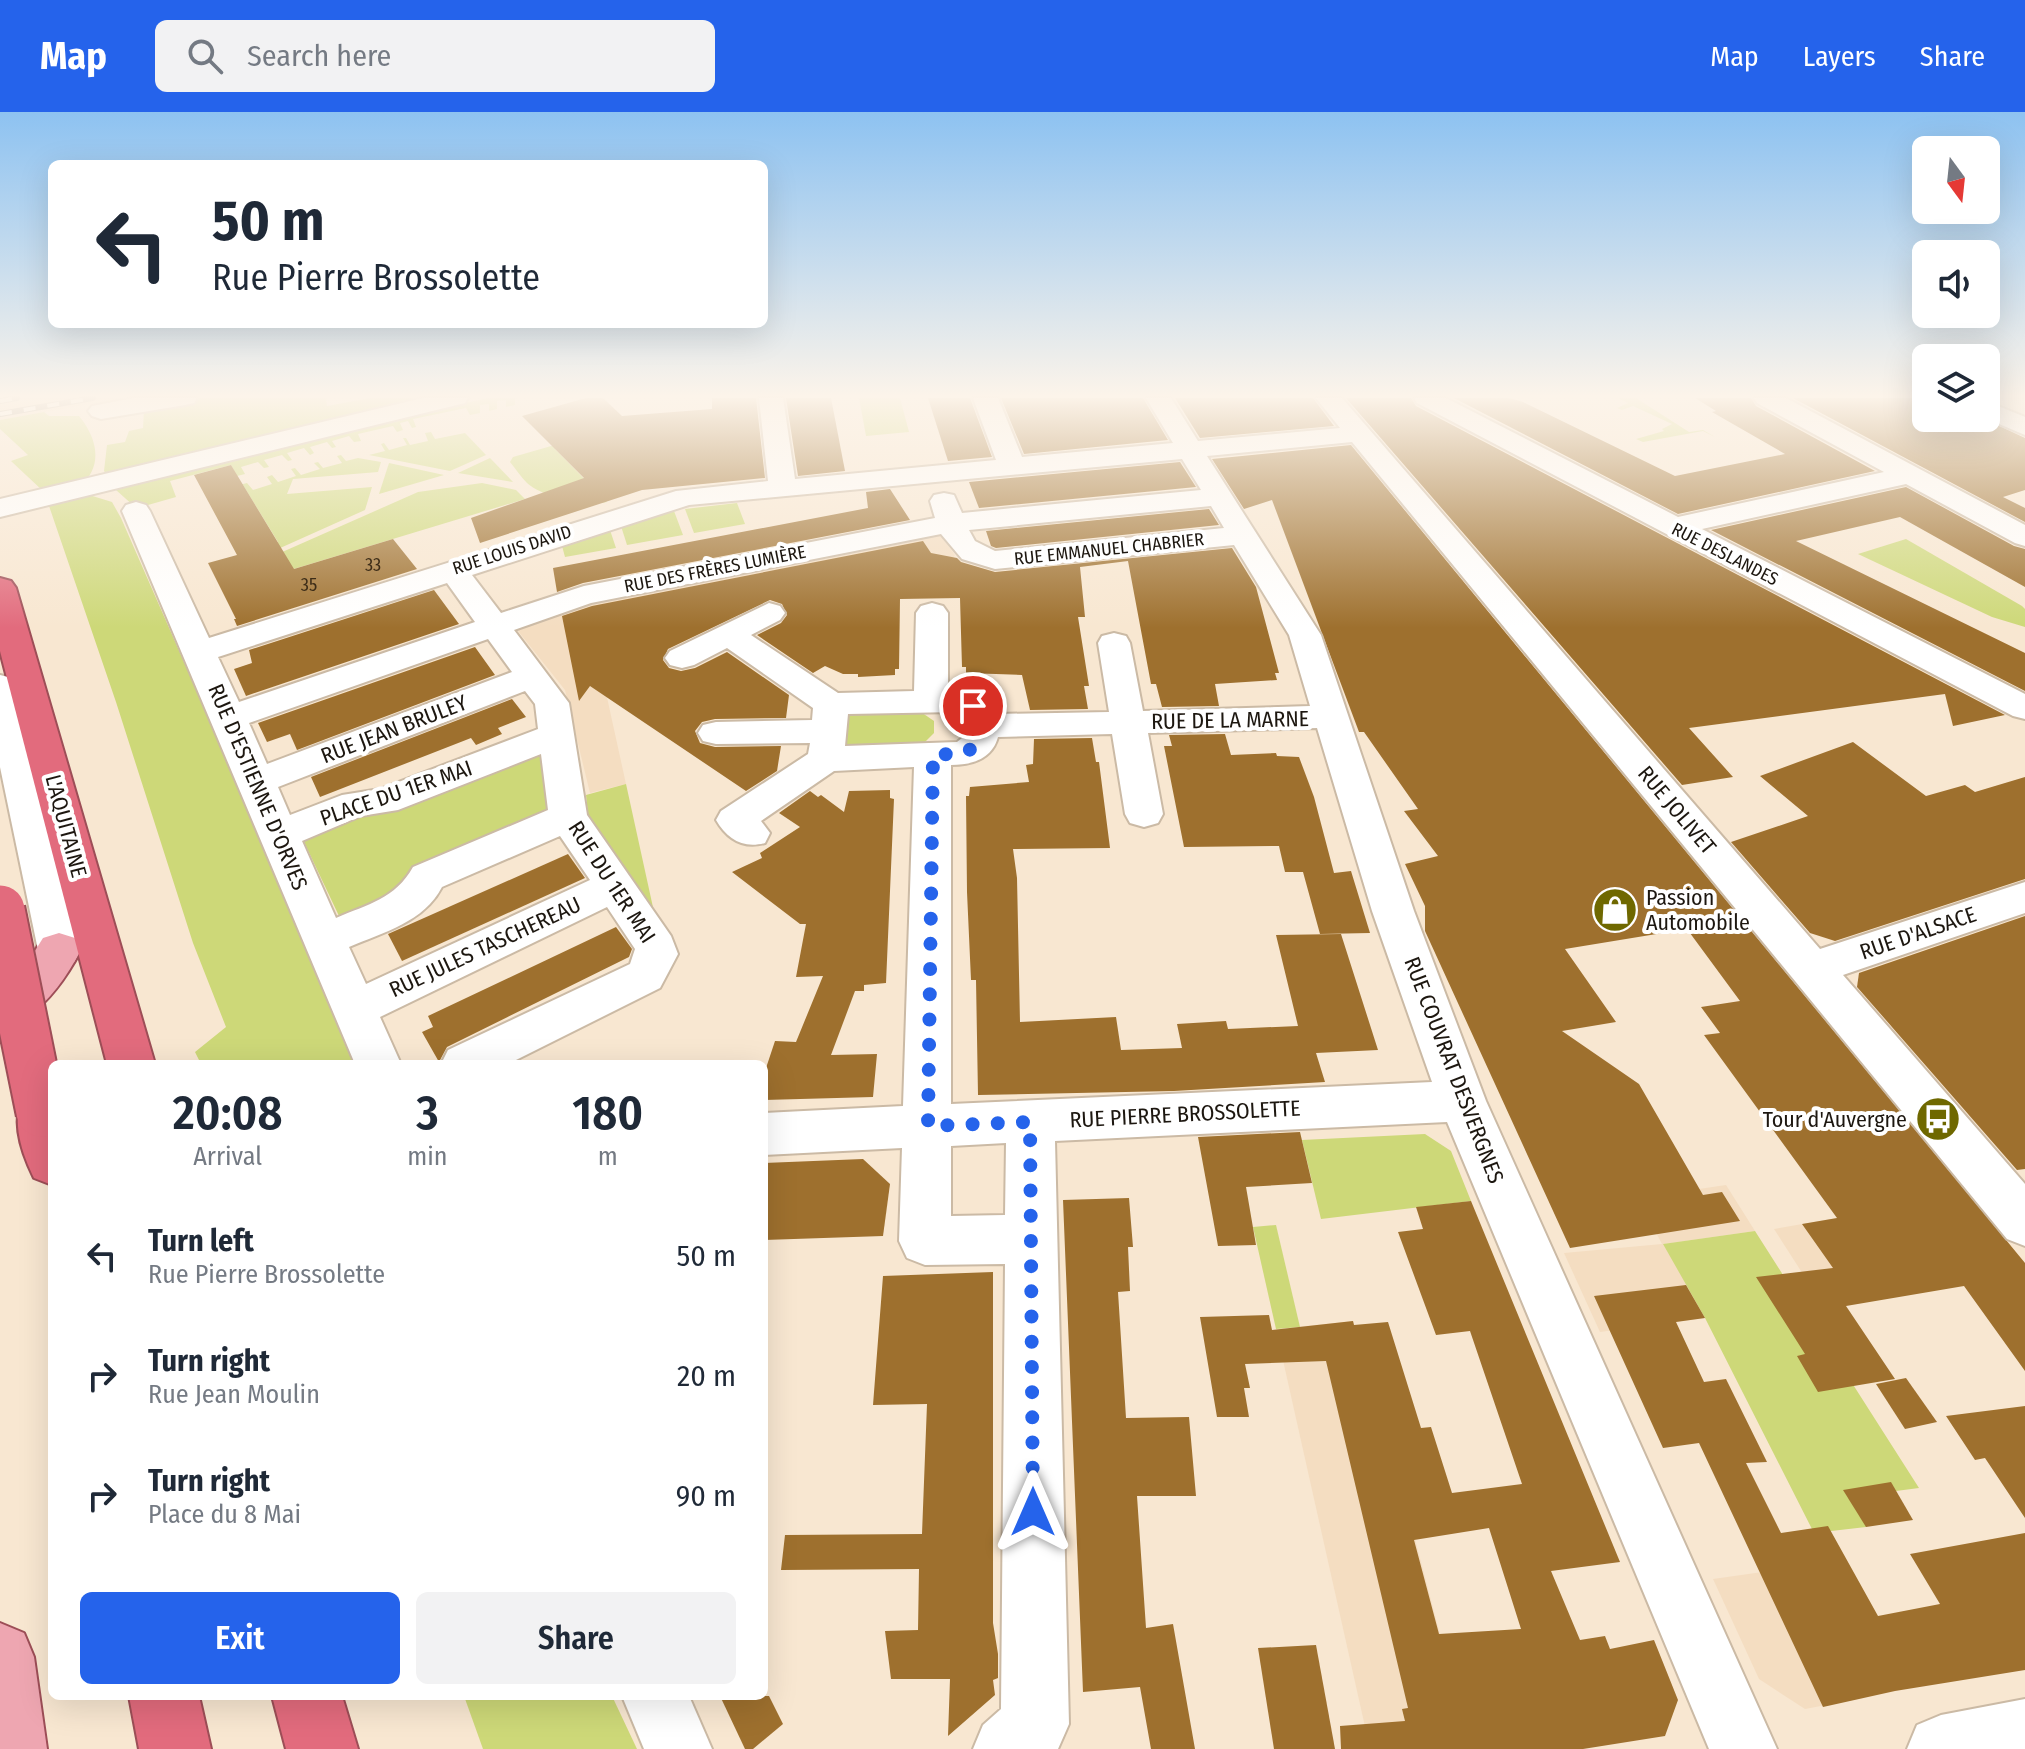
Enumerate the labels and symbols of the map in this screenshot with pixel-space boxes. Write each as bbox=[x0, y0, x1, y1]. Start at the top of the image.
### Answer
north arrow bbox=[1912, 136, 2000, 224]
street label: RUE DESLANDES bbox=[1668, 518, 1782, 590]
street label: RUE LOUIS DAVID bbox=[450, 520, 574, 580]
street label: RUE EMMANUEL CHABRIER bbox=[1013, 528, 1205, 570]
street label: RUE DES FRÈRES LUMIÈRE bbox=[622, 540, 808, 597]
house number: 33 bbox=[365, 554, 381, 576]
house number: 35 bbox=[301, 574, 317, 596]
pin bbox=[939, 672, 1007, 740]
street label: RUE D'ESTIENNE D'ORVES bbox=[202, 680, 314, 894]
street label: RUE JEAN BRULEY bbox=[317, 689, 471, 769]
street label: RUE DE LA MARNE bbox=[1151, 705, 1309, 735]
street label: PLACE DU 1ER MAI bbox=[316, 754, 476, 832]
street label: RUE JOLIVET bbox=[1632, 760, 1722, 860]
street label: L'AQUITAINE bbox=[39, 772, 93, 880]
street label: RUE DU 1ER MAI bbox=[563, 816, 661, 948]
place label: Passion Automobile bbox=[1646, 884, 1750, 936]
shop icon: Passion Automobile bbox=[1591, 886, 1639, 934]
street label: RUE JULES TASCHEREAU bbox=[385, 891, 585, 1003]
street label: RUE D'ALSACE bbox=[1856, 900, 1980, 966]
street label: RUE COUVRAT DESVERGNES bbox=[1398, 953, 1510, 1187]
street label: RUE PIERRE BROSSOLETTE bbox=[1069, 1094, 1301, 1134]
bus stop icon: Tour d'Auvergne bbox=[1914, 1095, 1962, 1143]
place label: Tour d'Auvergne bbox=[1763, 1106, 1907, 1133]
position arrow bbox=[991, 1470, 1075, 1554]

